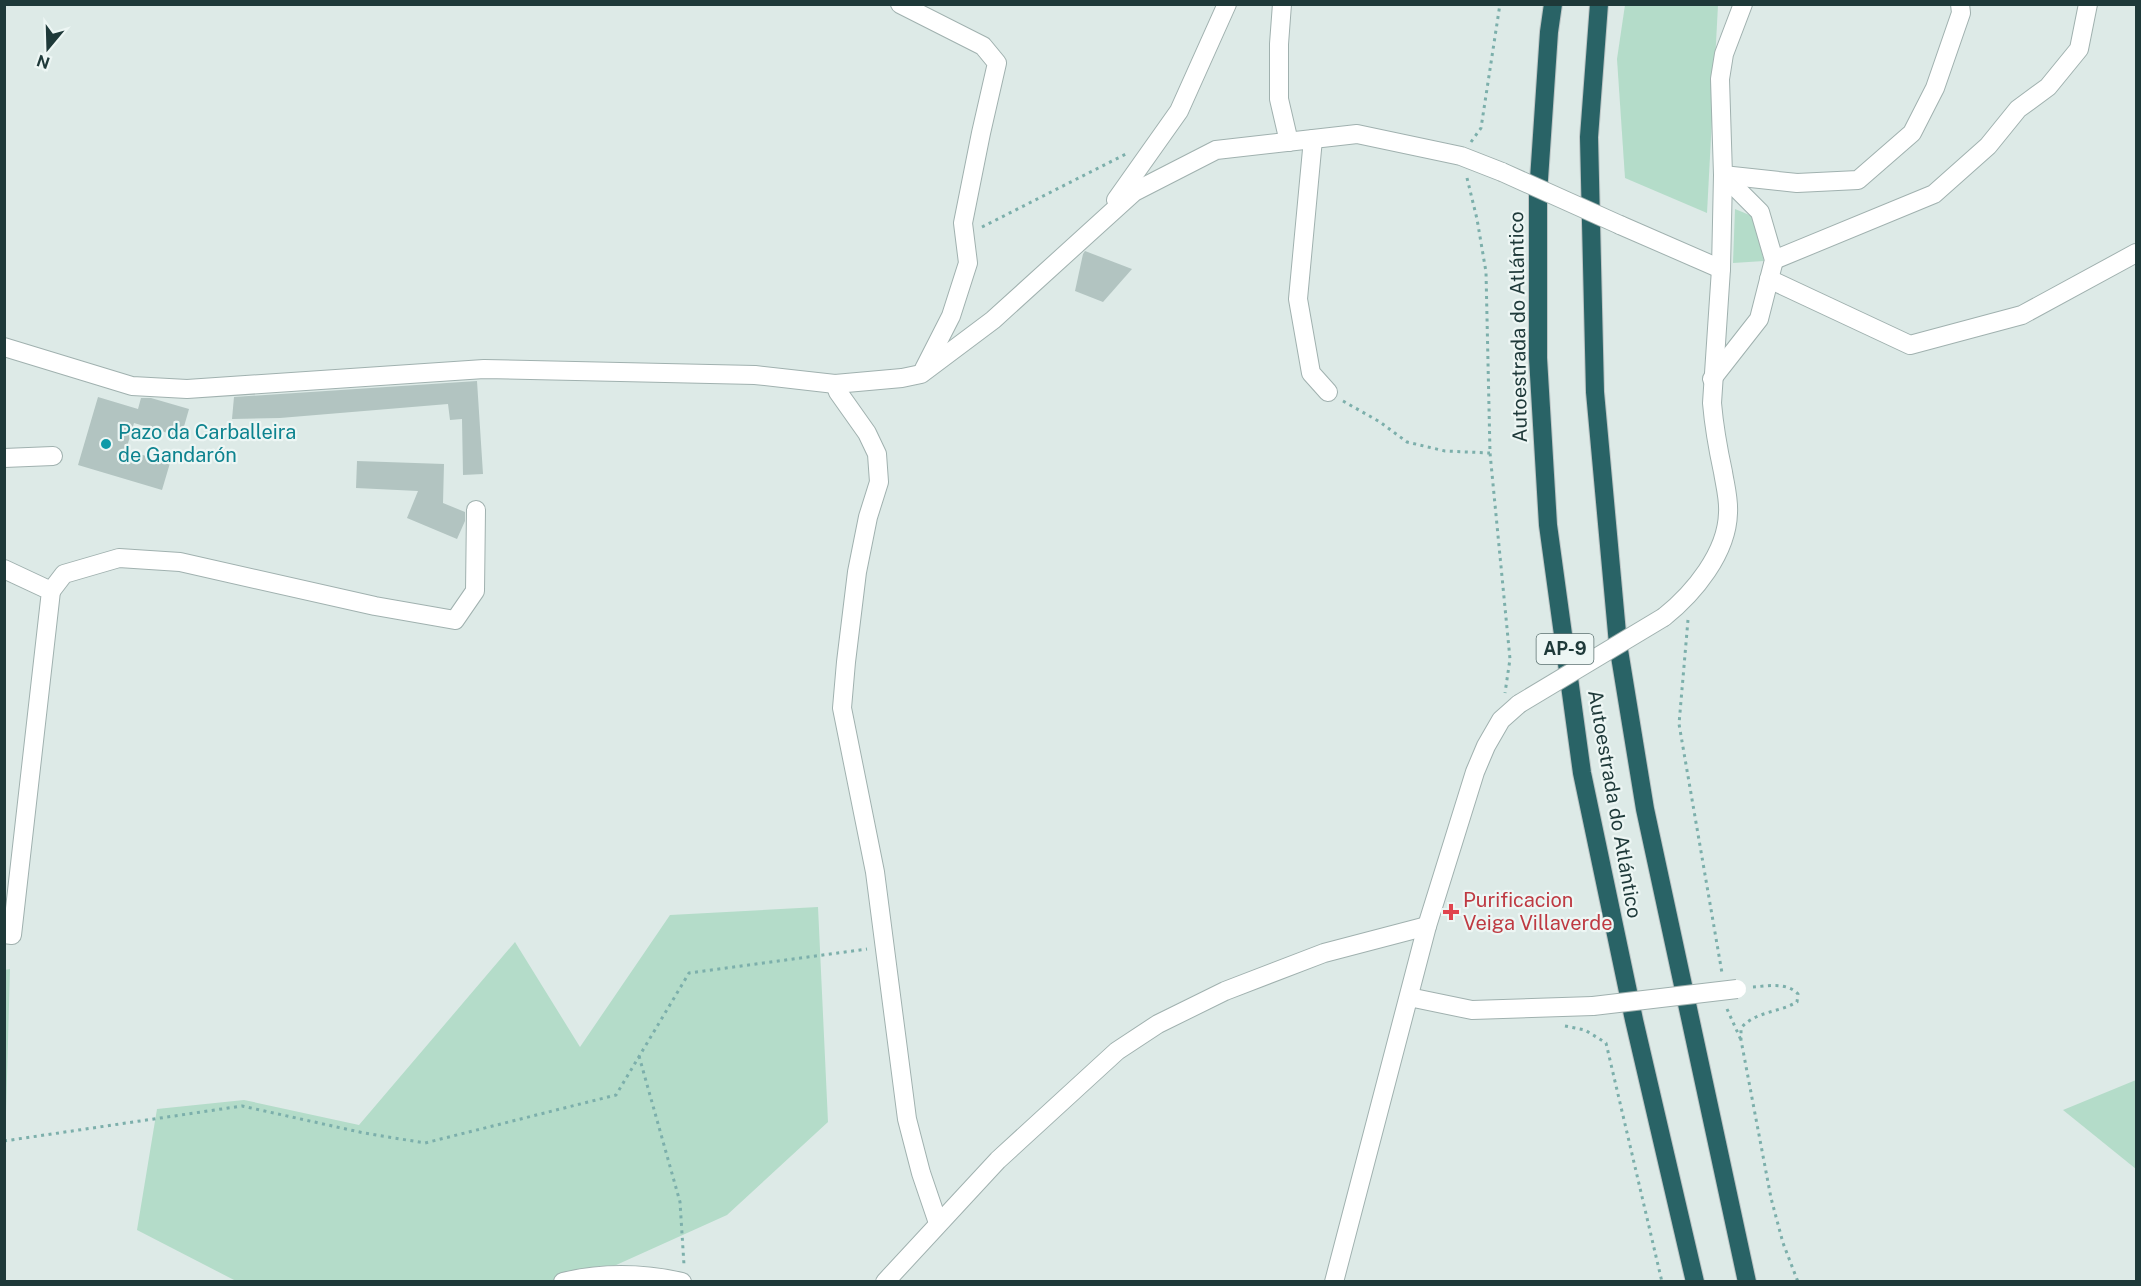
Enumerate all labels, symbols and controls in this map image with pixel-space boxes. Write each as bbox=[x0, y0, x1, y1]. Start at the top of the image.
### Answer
north arrow bbox=[18, 18, 78, 78]
text: N bbox=[34, 51, 52, 73]
street label: Autoestrada do Atlántico bbox=[1504, 211, 1532, 443]
place label: Pazo da Carballeira de Gandarón bbox=[118, 420, 296, 467]
marker: Pazo da Carballeira de Gandarón bbox=[99, 437, 113, 451]
road number: AP-9 bbox=[1536, 634, 1594, 664]
street label: Autoestrada do Atlántico bbox=[1583, 688, 1647, 920]
place label: Purificacion Veiga Villaverde bbox=[1463, 888, 1613, 935]
marker: Purificacion Veiga Villaverde bbox=[1444, 905, 1458, 919]

